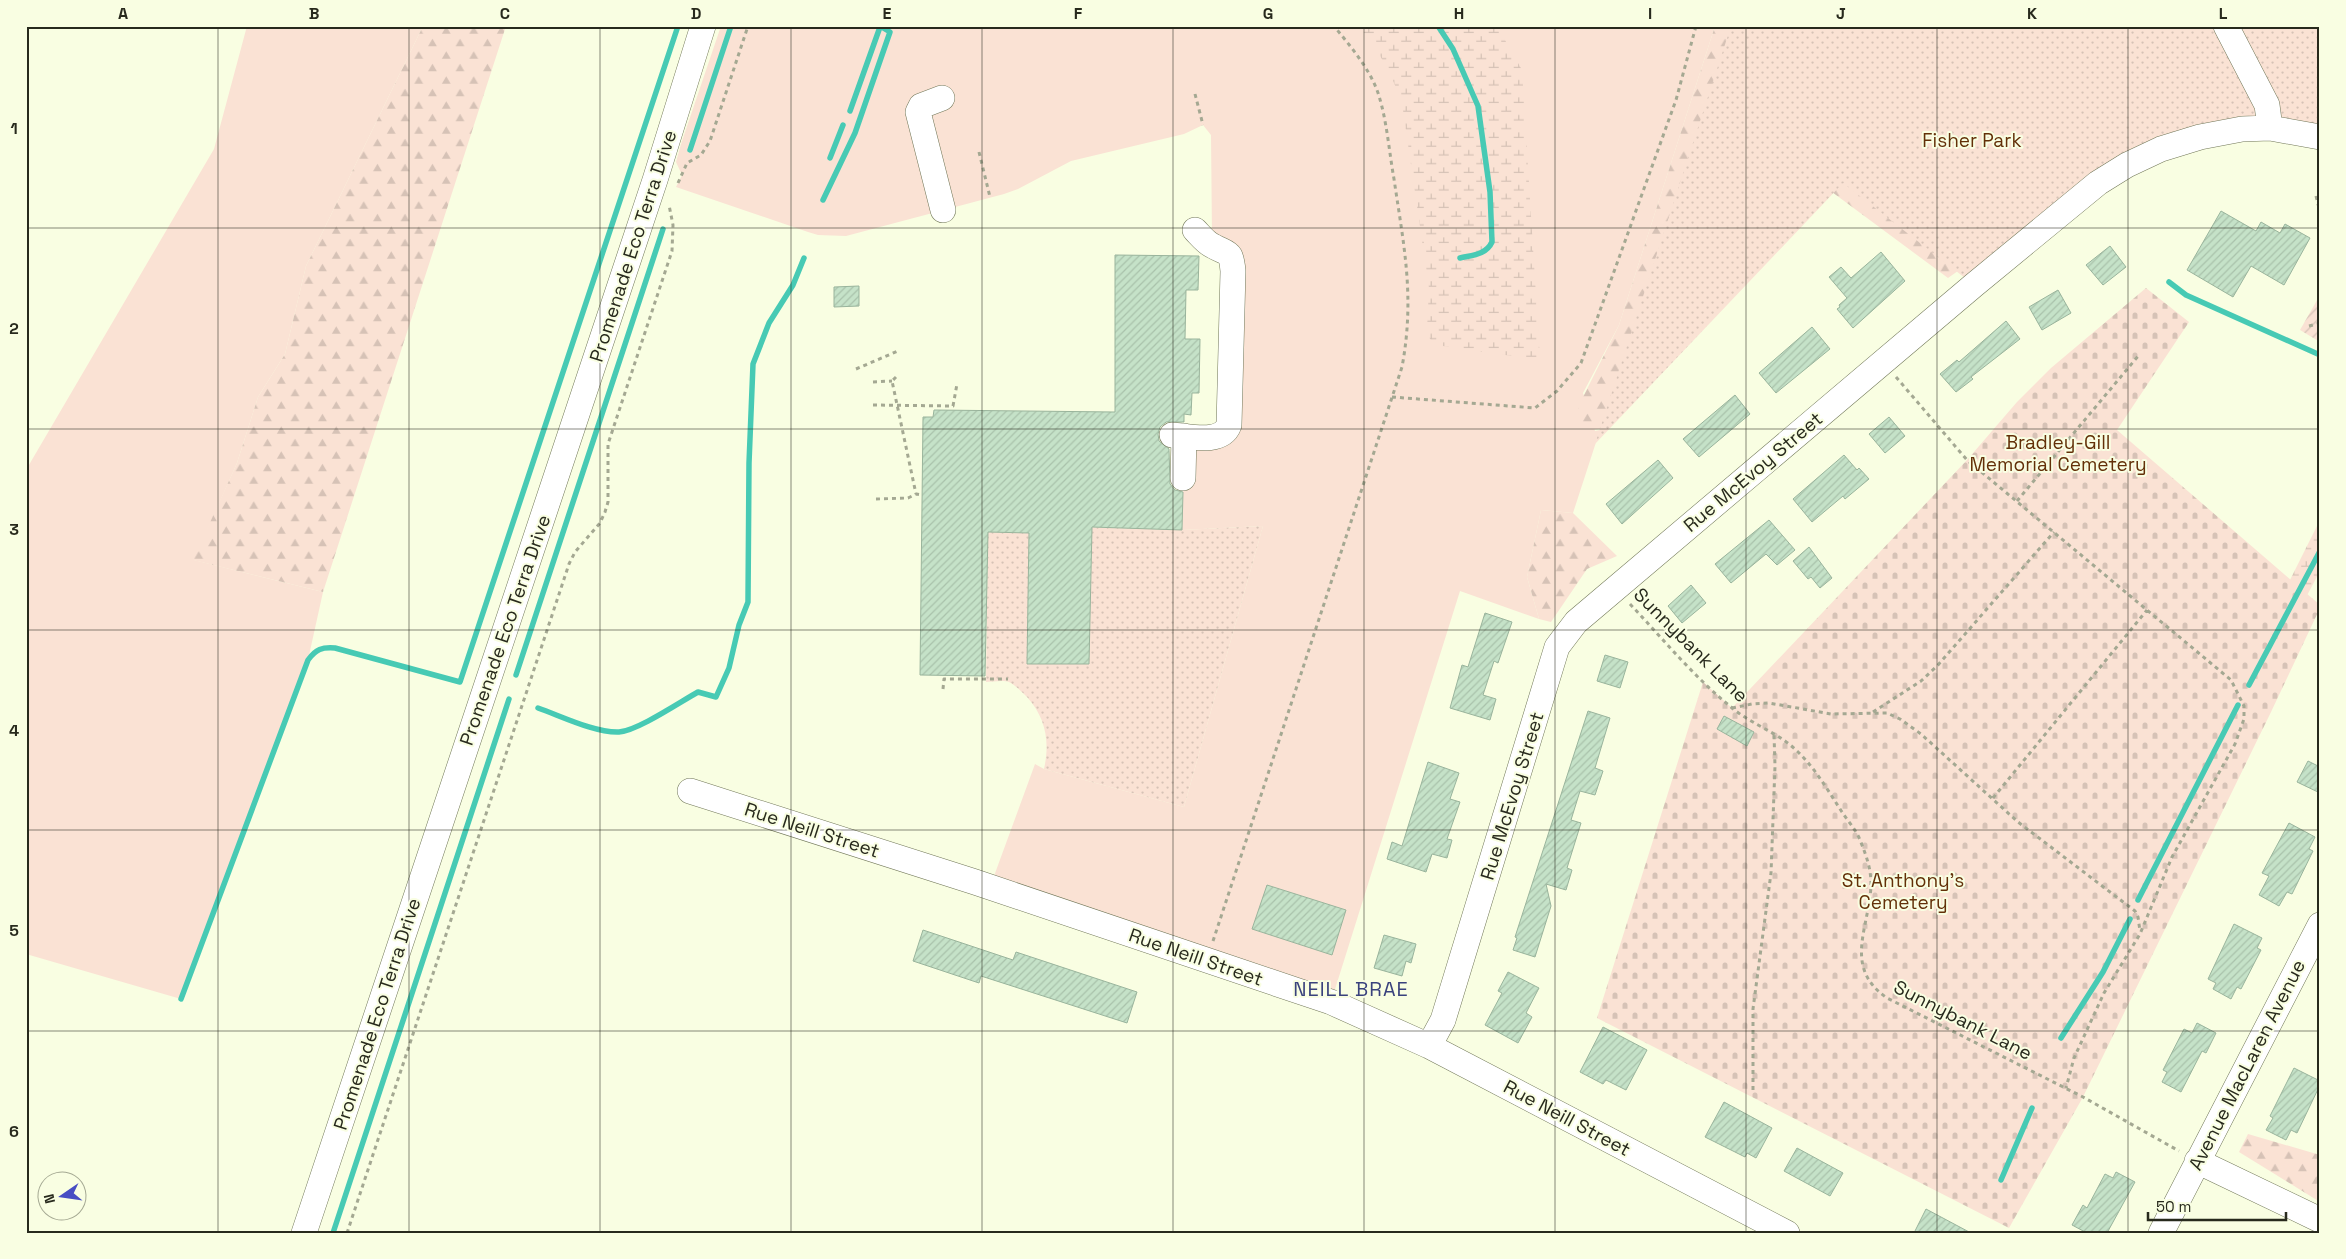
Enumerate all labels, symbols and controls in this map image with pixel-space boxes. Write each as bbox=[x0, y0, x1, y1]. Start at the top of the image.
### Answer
text: A bbox=[118, 3, 128, 24]
text: B bbox=[309, 3, 319, 24]
text: C bbox=[500, 3, 510, 24]
text: D bbox=[691, 3, 701, 24]
text: E bbox=[883, 3, 892, 24]
text: F bbox=[1074, 3, 1083, 24]
text: G bbox=[1263, 3, 1273, 24]
text: H bbox=[1454, 3, 1464, 24]
text: I bbox=[1648, 3, 1652, 24]
text: J bbox=[1836, 3, 1846, 24]
text: K bbox=[2027, 3, 2037, 24]
text: L bbox=[2219, 3, 2228, 24]
text: 1 bbox=[10, 118, 18, 139]
street label: Promenade Eco Terra Drive bbox=[584, 127, 682, 365]
park label: Fisher Park bbox=[1922, 128, 2022, 153]
text: 2 bbox=[9, 318, 19, 339]
street label: Rue McEvoy Street bbox=[1678, 406, 1828, 538]
park label: Bradley-Gill Memorial Cemetery bbox=[1969, 430, 2147, 477]
street label: Promenade Eco Terra Drive bbox=[454, 511, 556, 749]
text: 3 bbox=[9, 519, 19, 540]
street label: Sunnybank Lane bbox=[1628, 582, 1754, 708]
street label: Rue McEvoy Street bbox=[1475, 709, 1549, 883]
text: 4 bbox=[9, 720, 19, 741]
street label: Rue Neill Street bbox=[741, 796, 883, 864]
park label: St. Anthony’s Cemetery bbox=[1842, 868, 1964, 915]
street label: Promenade Eco Terra Drive bbox=[328, 895, 426, 1133]
text: 5 bbox=[9, 920, 19, 941]
street label: Rue Neill Street bbox=[1125, 922, 1267, 992]
street label: Avenue MacLaren Avenue bbox=[2183, 955, 2311, 1175]
street label: Sunnybank Lane bbox=[1890, 974, 2036, 1066]
district label: NEILL BRAE bbox=[1293, 976, 1409, 1002]
street label: Rue Neill Street bbox=[1499, 1074, 1635, 1162]
text: 6 bbox=[9, 1121, 19, 1142]
north arrow bbox=[38, 1172, 88, 1222]
scale bar bbox=[2148, 1189, 2286, 1221]
text: N bbox=[40, 1192, 59, 1206]
text: 50 m bbox=[2156, 1197, 2191, 1216]

